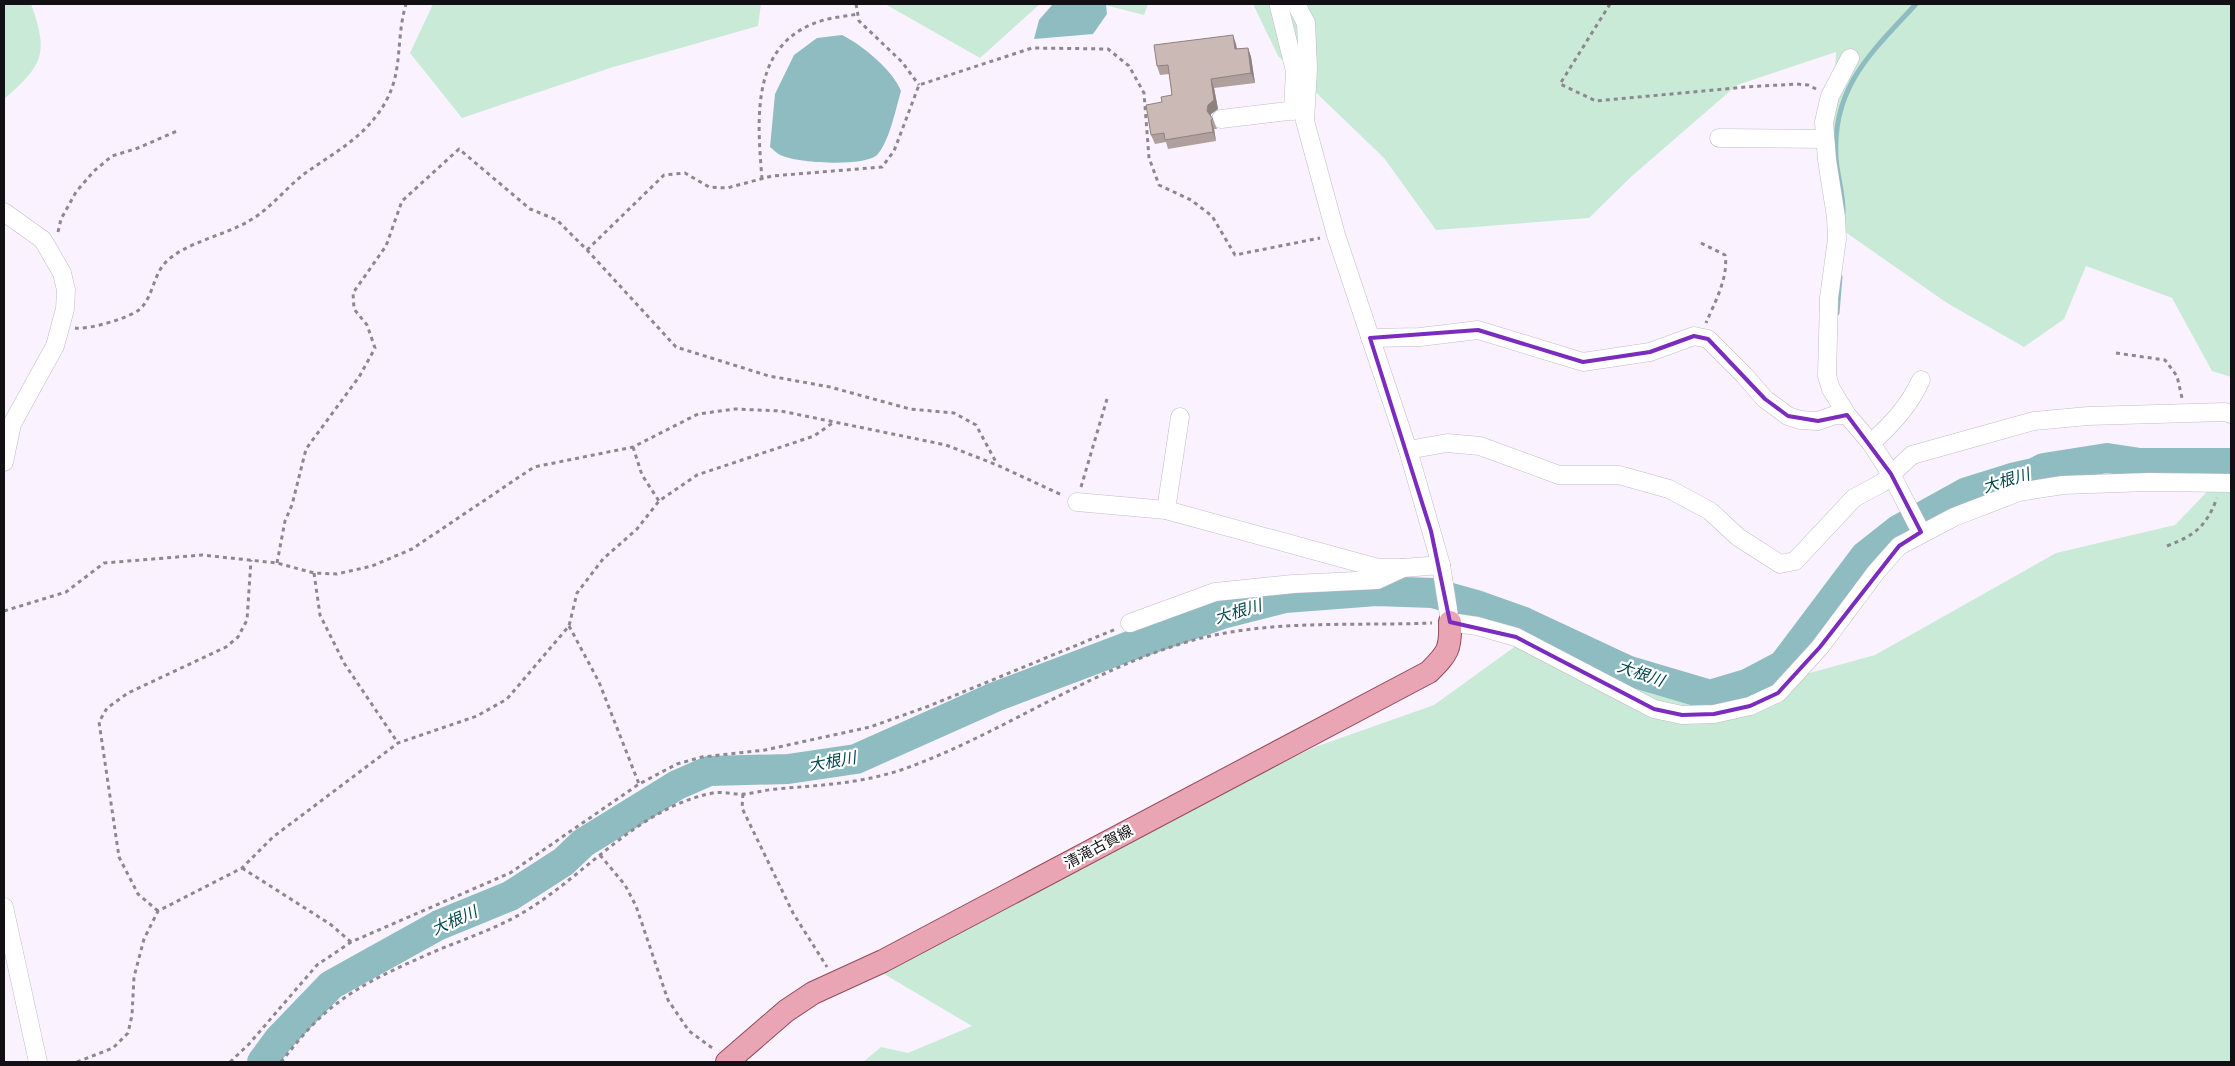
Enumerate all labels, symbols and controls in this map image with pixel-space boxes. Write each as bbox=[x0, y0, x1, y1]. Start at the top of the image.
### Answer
water label: 大根川 bbox=[1980, 462, 2034, 498]
water label: 大根川 bbox=[1212, 593, 1266, 628]
water label: 大根川 bbox=[1615, 655, 1669, 692]
water label: 大根川 bbox=[806, 746, 860, 776]
street label: 清滝古賀線 bbox=[1060, 820, 1136, 872]
water label: 大根川 bbox=[428, 899, 482, 940]

